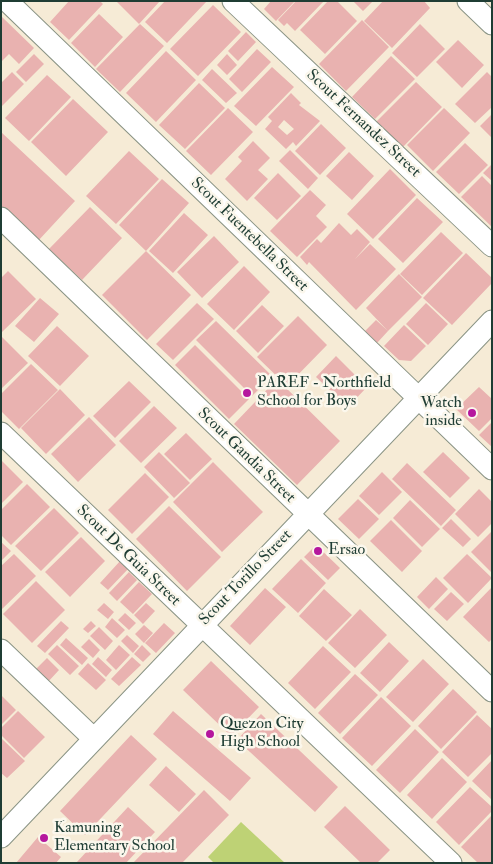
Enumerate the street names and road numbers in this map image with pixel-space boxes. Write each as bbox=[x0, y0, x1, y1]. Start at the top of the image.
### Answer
street label: Scout Fernandez Street bbox=[302, 66, 424, 182]
street label: Scout Fuentebella Street bbox=[186, 174, 312, 296]
street label: Scout Gandia Street bbox=[193, 404, 299, 508]
street label: Scout De Guia Street bbox=[72, 501, 184, 611]
street label: Scout Torillo Street bbox=[196, 526, 296, 630]

